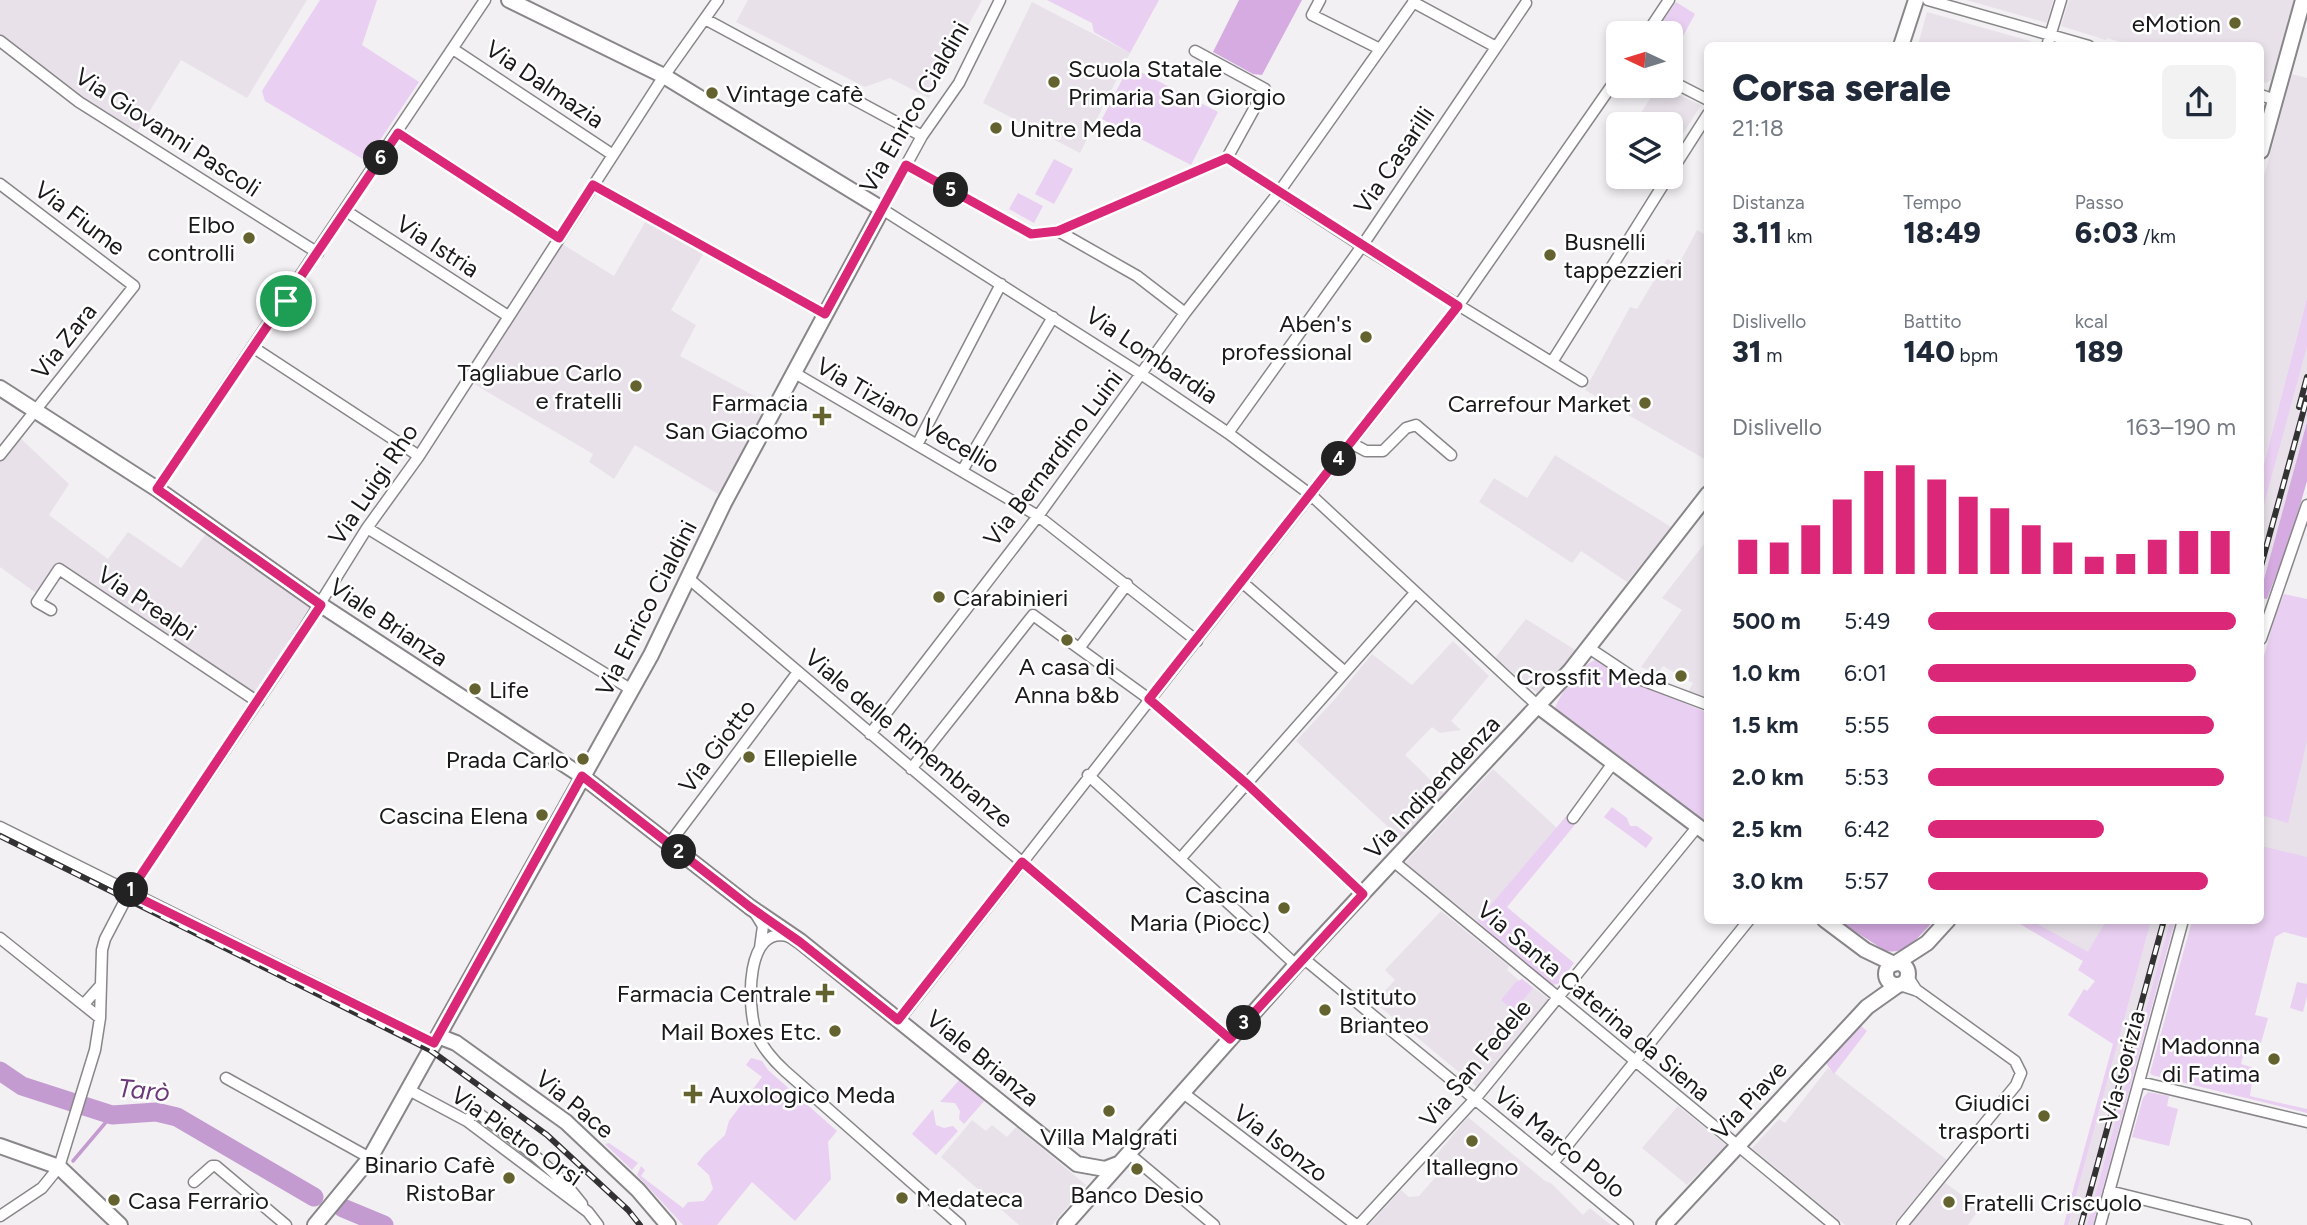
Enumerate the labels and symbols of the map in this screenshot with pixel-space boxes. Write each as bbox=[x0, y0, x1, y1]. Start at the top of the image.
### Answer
place label: eMotion bbox=[2132, 9, 2221, 38]
marker: eMotion bbox=[2227, 15, 2243, 31]
street label: Via Enrico Cialdini bbox=[853, 16, 975, 198]
north arrow bbox=[1606, 21, 1684, 98]
street label: Via Dalmazia bbox=[480, 34, 610, 134]
place label: Scuola Statale Primaria San Giorgio bbox=[1068, 54, 1286, 111]
street label: Via Giovanni Pascoli bbox=[70, 61, 266, 203]
marker: Scuola Statale Primaria San Giorgio bbox=[1046, 74, 1062, 90]
place label: Vintage cafè bbox=[726, 79, 863, 108]
marker: Vintage cafè bbox=[704, 85, 720, 101]
street label: Via Casarilli bbox=[1348, 101, 1440, 219]
place label: Unitre Meda bbox=[1010, 114, 1142, 143]
marker: Unitre Meda bbox=[988, 120, 1004, 136]
pin: 6 bbox=[364, 140, 398, 176]
pin: 5 bbox=[934, 172, 968, 208]
street label: Via Fiume bbox=[29, 175, 131, 261]
street label: Via Istria bbox=[391, 208, 485, 284]
place label: Elbo controlli bbox=[147, 210, 235, 267]
place label: Busnelli tappezzieri bbox=[1564, 227, 1683, 284]
marker: Elbo controlli bbox=[241, 230, 257, 246]
marker: Busnelli tappezzieri bbox=[1542, 247, 1558, 263]
pin bbox=[256, 271, 316, 331]
street label: Via Zara bbox=[25, 297, 103, 385]
street label: Via Lombardia bbox=[1080, 300, 1224, 410]
place label: Aben's professional bbox=[1221, 309, 1352, 366]
marker: Aben's professional bbox=[1358, 329, 1374, 345]
street label: Via Tiziano Vecellio bbox=[811, 351, 1005, 479]
place label: Tagliabue Carlo e fratelli bbox=[457, 358, 622, 415]
street label: Via Bernardino Luini bbox=[977, 364, 1129, 552]
marker: Tagliabue Carlo e fratelli bbox=[628, 378, 644, 394]
place label: Farmacia San Giacomo bbox=[664, 388, 808, 445]
place label: Carrefour Market bbox=[1448, 389, 1631, 418]
marker: Carrefour Market bbox=[1637, 395, 1653, 411]
marker: Farmacia San Giacomo bbox=[814, 408, 830, 424]
street label: Via Luigi Rho bbox=[322, 418, 424, 550]
pin: 4 bbox=[1322, 442, 1356, 476]
street label: Via Enrico Cialdini bbox=[589, 515, 703, 701]
street label: Via Prealpi bbox=[92, 559, 202, 647]
street label: Viale Brianza bbox=[324, 572, 454, 672]
place label: Carabinieri bbox=[953, 583, 1068, 612]
marker: Carabinieri bbox=[931, 589, 947, 605]
marker: A casa di Anna b&b bbox=[1059, 632, 1075, 648]
street label: Viale delle Rimembranze bbox=[799, 642, 1019, 834]
place label: A casa di Anna b&b bbox=[1015, 652, 1119, 709]
place label: Crossfit Meda bbox=[1516, 662, 1667, 691]
marker: Crossfit Meda bbox=[1673, 668, 1689, 684]
place label: Life bbox=[489, 675, 529, 704]
marker: Life bbox=[467, 681, 483, 697]
street label: Via Giotto bbox=[672, 693, 762, 799]
street label: Via Indipendenza bbox=[1358, 709, 1506, 865]
place label: Ellepielle bbox=[763, 743, 857, 772]
place label: Prada Carlo bbox=[446, 745, 569, 774]
marker: Ellepielle bbox=[741, 749, 757, 765]
marker: Prada Carlo bbox=[575, 751, 591, 767]
place label: Cascina Elena bbox=[379, 801, 528, 830]
marker: Cascina Elena bbox=[534, 807, 550, 823]
pin: 2 bbox=[662, 834, 696, 870]
pin: 1 bbox=[114, 872, 148, 908]
place label: Cascina Maria (Piocc) bbox=[1129, 880, 1270, 937]
street label: Via Santa Caterina da Siena bbox=[1471, 895, 1717, 1107]
marker: Cascina Maria (Piocc) bbox=[1276, 900, 1292, 916]
place label: Farmacia Centrale bbox=[617, 979, 811, 1008]
place label: Istituto Brianteo bbox=[1339, 982, 1429, 1039]
marker: Farmacia Centrale bbox=[817, 985, 833, 1001]
street label: Via San Fedele bbox=[1413, 993, 1537, 1133]
marker: Istituto Brianteo bbox=[1317, 1002, 1333, 1018]
street label: Viale Brianza bbox=[921, 1004, 1045, 1112]
pin: 3 bbox=[1226, 1006, 1262, 1040]
street label: Via Gorizia bbox=[2093, 1007, 2151, 1127]
place label: Mail Boxes Etc. bbox=[661, 1017, 821, 1046]
marker: Mail Boxes Etc. bbox=[827, 1023, 843, 1039]
place label: Madonna di Fatima bbox=[2160, 1031, 2260, 1088]
marker: Madonna di Fatima bbox=[2266, 1051, 2282, 1067]
street label: Via Piave bbox=[1705, 1055, 1793, 1145]
street label: Via Pace bbox=[530, 1064, 620, 1144]
water label: Tarò bbox=[117, 1072, 171, 1108]
street label: Via Pietro Orsi bbox=[446, 1080, 588, 1192]
place label: Auxologico Meda bbox=[709, 1080, 895, 1109]
street label: Via Marco Polo bbox=[1488, 1080, 1632, 1204]
marker: Auxologico Meda bbox=[683, 1084, 703, 1104]
place label: Giudici trasporti bbox=[1939, 1088, 2030, 1145]
street label: Via Isonzo bbox=[1228, 1098, 1334, 1188]
marker: Villa Malgrati bbox=[1101, 1103, 1117, 1119]
marker: Giudici trasporti bbox=[2036, 1108, 2052, 1124]
place label: Villa Malgrati bbox=[1040, 1122, 1178, 1151]
marker: Itallegno bbox=[1464, 1133, 1480, 1149]
place label: Binario Cafè RistoBar bbox=[364, 1150, 495, 1207]
place label: Itallegno bbox=[1426, 1152, 1518, 1181]
marker: Banco Desio bbox=[1129, 1161, 1145, 1177]
marker: Binario Cafè RistoBar bbox=[501, 1170, 517, 1186]
place label: Banco Desio bbox=[1070, 1180, 1204, 1209]
place label: Medateca bbox=[916, 1184, 1023, 1213]
place label: Casa Ferrario bbox=[128, 1186, 269, 1215]
place label: Fratelli Criscuolo bbox=[1963, 1188, 2142, 1217]
marker: Medateca bbox=[894, 1190, 910, 1206]
marker: Casa Ferrario bbox=[106, 1192, 122, 1208]
marker: Fratelli Criscuolo bbox=[1941, 1194, 1957, 1210]

